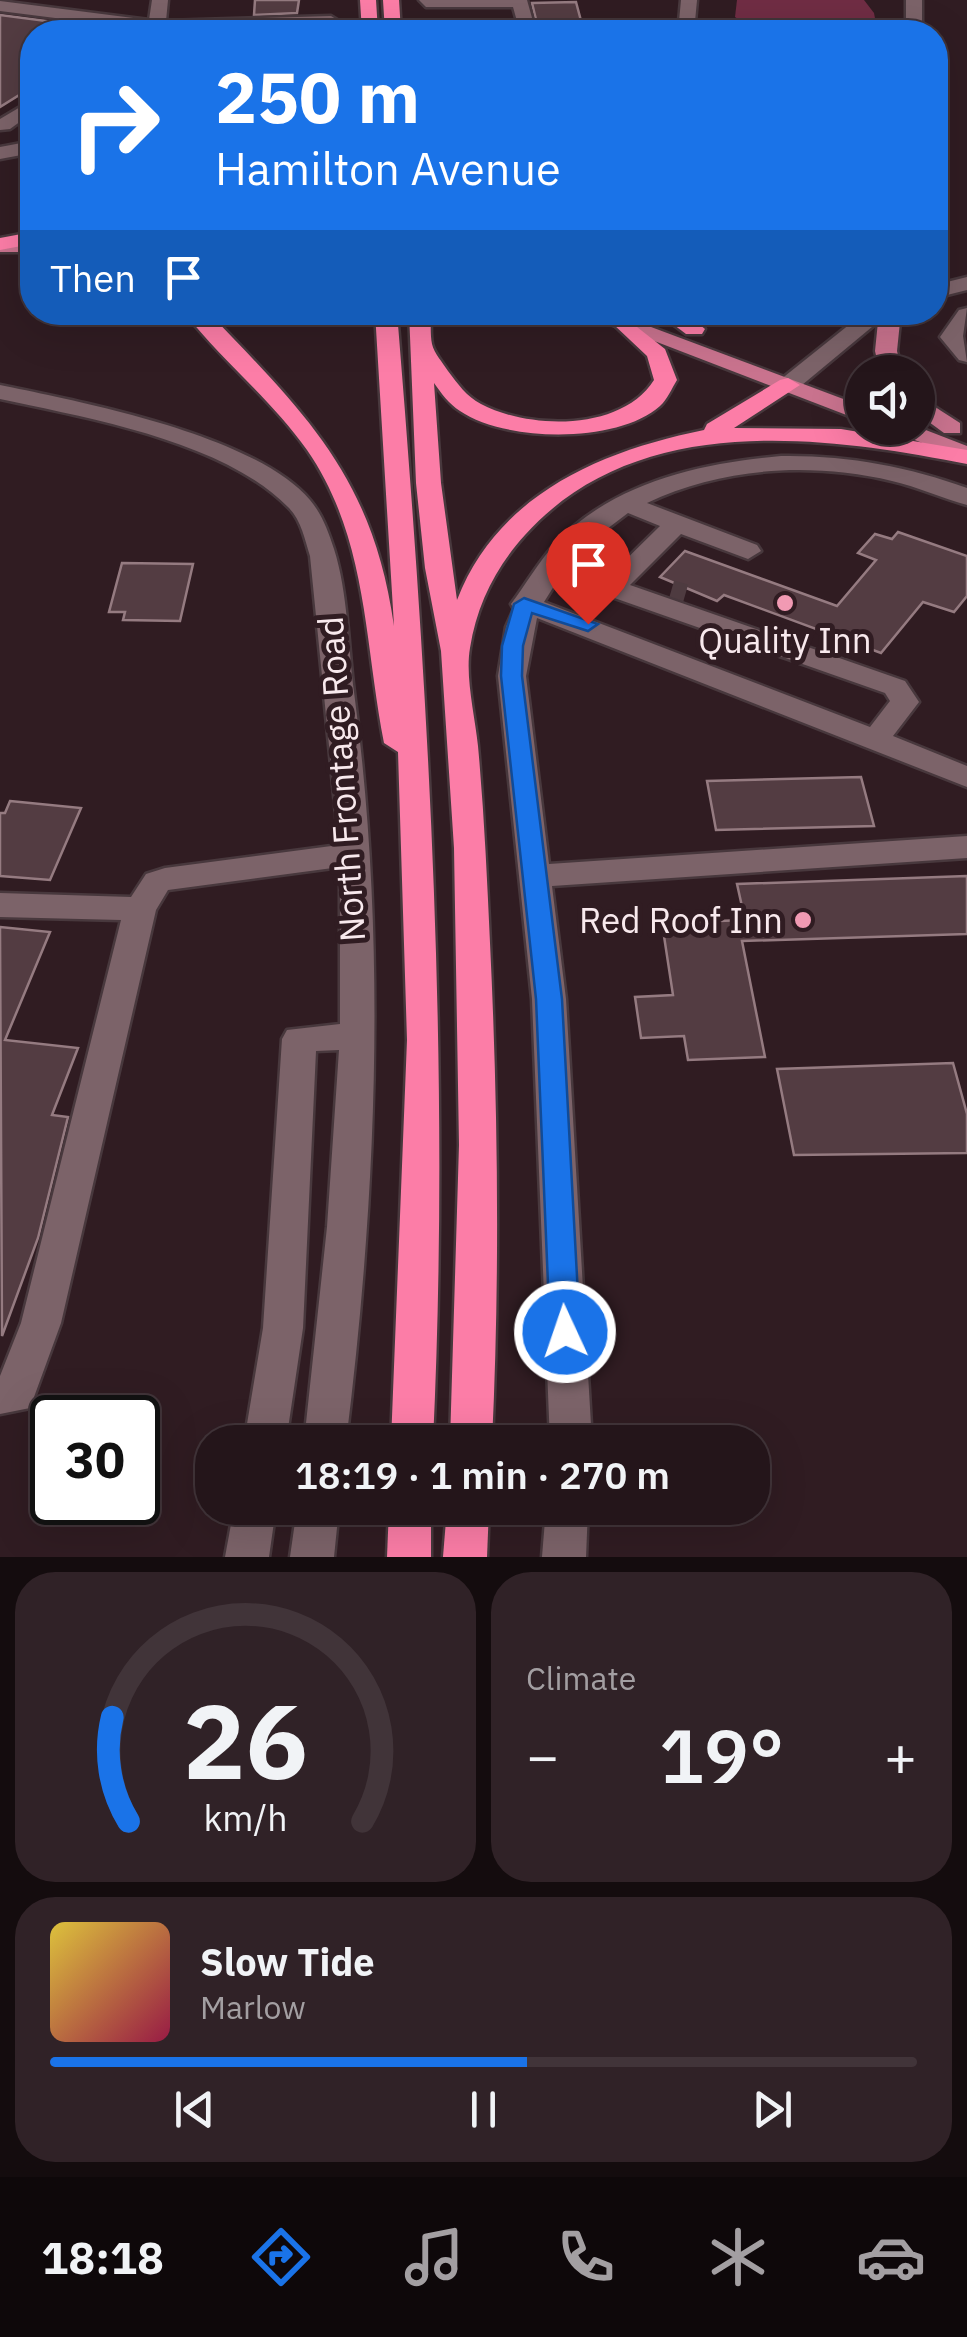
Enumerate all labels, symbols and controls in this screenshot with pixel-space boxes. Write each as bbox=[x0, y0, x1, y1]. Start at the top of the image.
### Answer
text: 250 m bbox=[215, 51, 420, 142]
icon: right bbox=[50, 60, 180, 190]
text: Hamilton Avenue bbox=[215, 139, 561, 197]
icon: arrive bbox=[156, 250, 211, 305]
text: Then bbox=[50, 253, 136, 302]
map controls bbox=[845, 355, 935, 445]
button: sound bbox=[845, 355, 935, 445]
pin bbox=[546, 522, 631, 625]
icon: arrive bbox=[561, 537, 616, 592]
marker: Quality Inn bbox=[774, 592, 796, 614]
street label: North Frontage Road bbox=[307, 615, 375, 943]
place label: Quality Inn bbox=[698, 617, 872, 663]
place label: Red Roof Inn bbox=[579, 897, 783, 943]
marker: Red Roof Inn bbox=[792, 909, 814, 931]
position arrow bbox=[513, 1280, 617, 1384]
speed limit sign: 30 bbox=[30, 1395, 160, 1525]
text: 18:19 · 1 min · 270 m bbox=[295, 1450, 670, 1499]
text: Climate bbox=[526, 1657, 636, 1699]
text: 26 bbox=[183, 1672, 308, 1808]
text: 19° bbox=[659, 1706, 784, 1804]
text: − bbox=[526, 1720, 559, 1791]
text: + bbox=[884, 1720, 917, 1791]
text: km/h bbox=[203, 1794, 288, 1841]
text: Slow Tide bbox=[200, 1937, 375, 1986]
text: Marlow bbox=[200, 1986, 306, 2028]
icon: previous bbox=[167, 2082, 222, 2137]
icon: pause bbox=[456, 2082, 511, 2137]
icon: next bbox=[745, 2082, 800, 2137]
icon: directions bbox=[246, 2222, 316, 2292]
icon: music bbox=[399, 2222, 469, 2292]
icon: phone bbox=[551, 2222, 621, 2292]
icon: climate bbox=[703, 2222, 773, 2292]
icon: car bbox=[856, 2222, 926, 2292]
text: 18:18 bbox=[41, 2228, 164, 2286]

